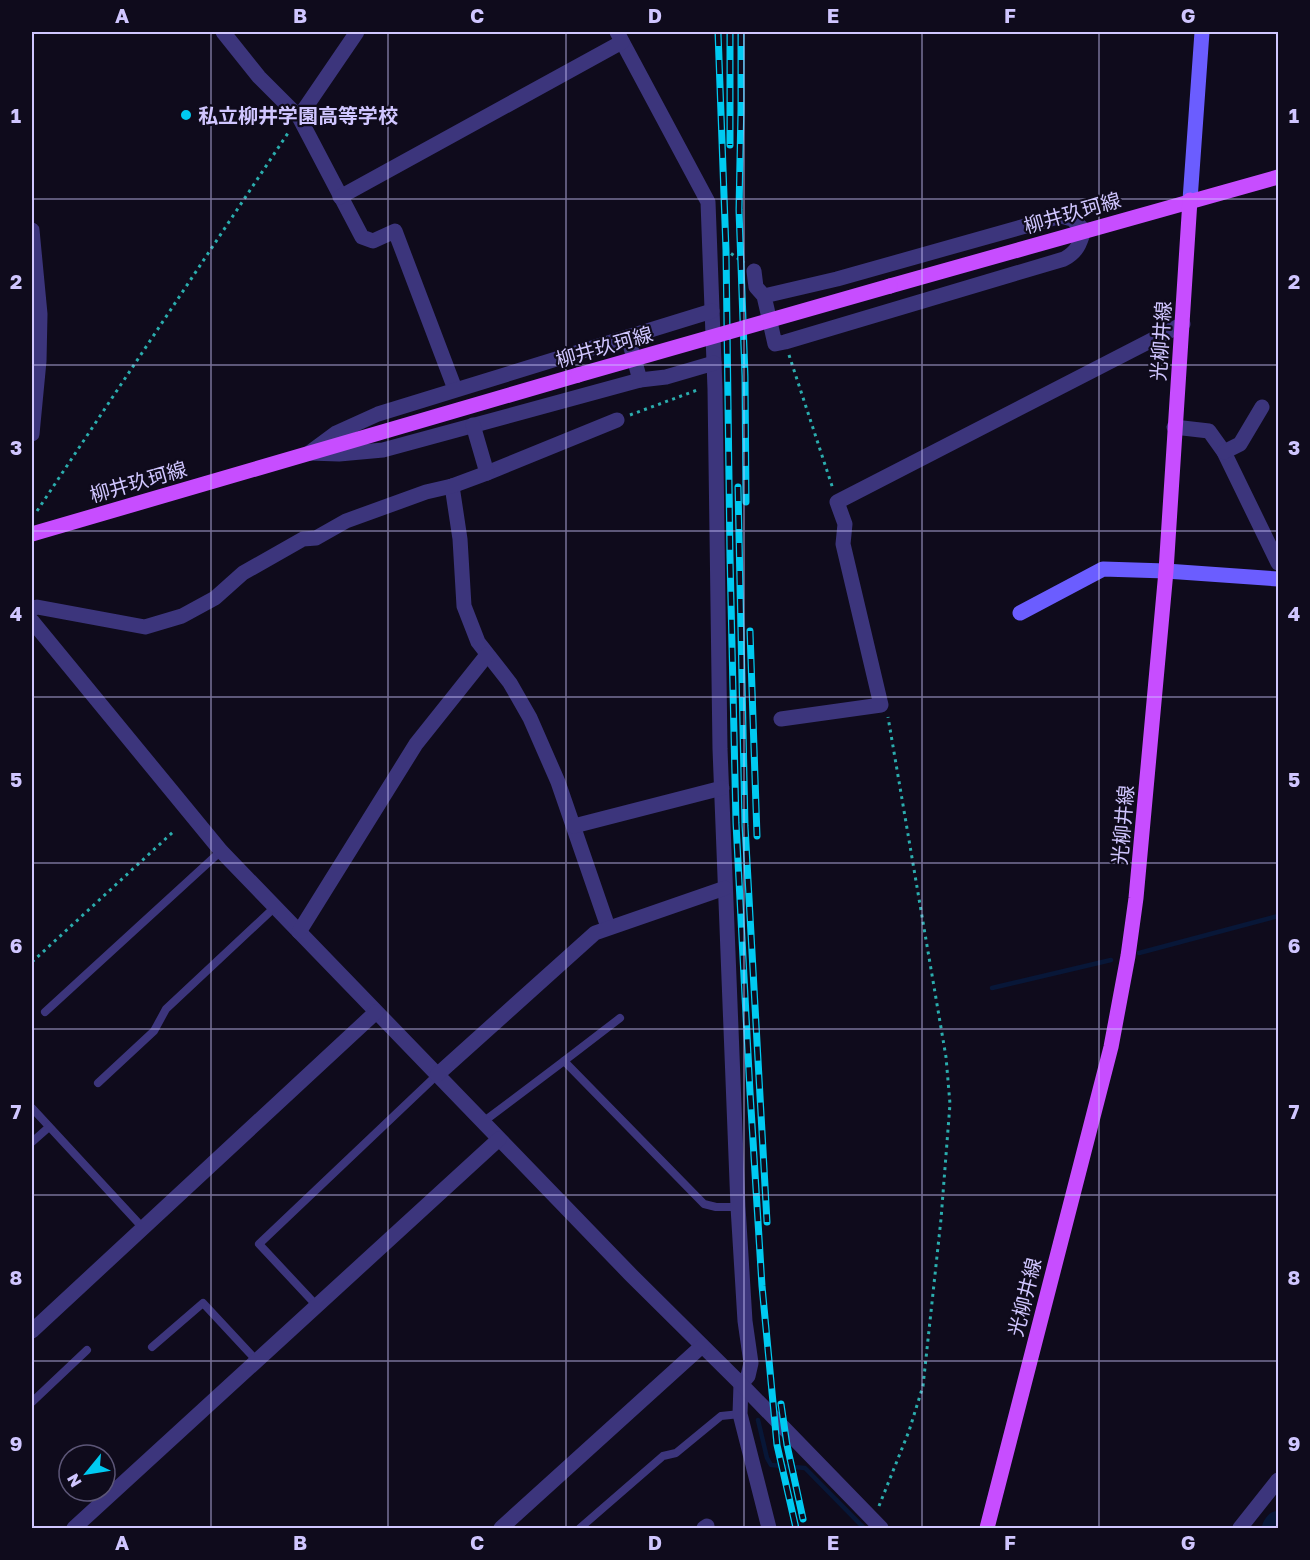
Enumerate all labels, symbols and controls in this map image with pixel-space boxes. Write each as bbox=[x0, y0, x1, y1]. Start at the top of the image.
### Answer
text: A bbox=[115, 3, 129, 27]
text: B bbox=[293, 3, 307, 27]
text: C bbox=[470, 3, 484, 27]
text: D bbox=[648, 3, 662, 27]
text: E bbox=[827, 3, 839, 27]
text: F bbox=[1004, 3, 1016, 27]
text: G bbox=[1181, 3, 1195, 27]
text: 1 bbox=[11, 103, 21, 127]
place label: 私立柳井学園高等学校 bbox=[198, 103, 398, 127]
text: 1 bbox=[1289, 103, 1299, 127]
marker: 私立柳井学園高等学校 bbox=[179, 108, 193, 122]
street label: 柳井玖珂線 bbox=[1021, 187, 1123, 237]
text: 2 bbox=[10, 269, 22, 293]
text: 2 bbox=[1288, 269, 1300, 293]
street label: 光柳井線 bbox=[1145, 300, 1175, 382]
street label: 柳井玖珂線 bbox=[553, 321, 655, 371]
text: 3 bbox=[10, 435, 22, 459]
text: 3 bbox=[1288, 435, 1300, 459]
street label: 柳井玖珂線 bbox=[87, 456, 189, 506]
text: 4 bbox=[10, 601, 22, 625]
text: 4 bbox=[1288, 601, 1300, 625]
text: 5 bbox=[10, 767, 22, 791]
text: 5 bbox=[1288, 767, 1300, 791]
street label: 光柳井線 bbox=[1107, 784, 1137, 866]
text: 6 bbox=[10, 933, 22, 957]
text: 6 bbox=[1288, 933, 1300, 957]
text: 7 bbox=[11, 1099, 22, 1123]
text: 7 bbox=[1289, 1099, 1300, 1123]
street label: 光柳井線 bbox=[1003, 1255, 1045, 1339]
text: 8 bbox=[10, 1265, 22, 1289]
text: 8 bbox=[1288, 1265, 1300, 1289]
text: 9 bbox=[10, 1431, 22, 1455]
text: 9 bbox=[1288, 1431, 1300, 1455]
north arrow bbox=[57, 1443, 117, 1503]
text: N bbox=[62, 1470, 86, 1491]
text: A bbox=[115, 1530, 129, 1554]
text: B bbox=[293, 1530, 307, 1554]
text: C bbox=[470, 1530, 484, 1554]
text: D bbox=[648, 1530, 662, 1554]
text: E bbox=[827, 1530, 839, 1554]
text: F bbox=[1004, 1530, 1016, 1554]
text: G bbox=[1181, 1530, 1195, 1554]

